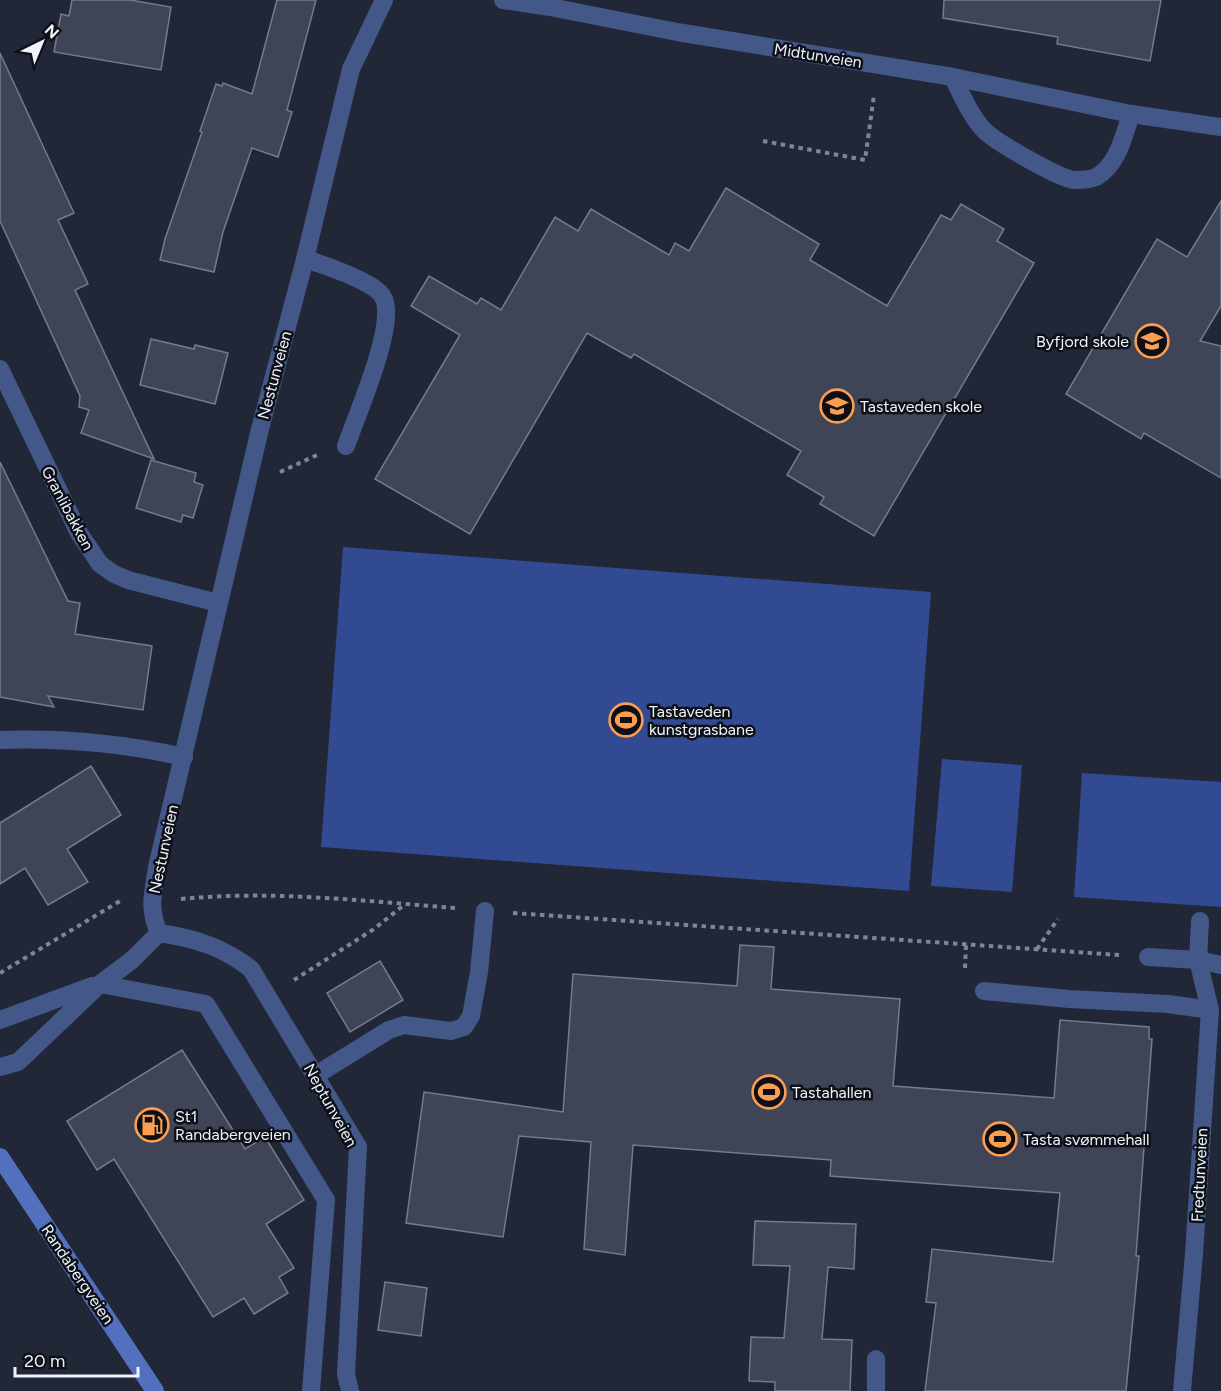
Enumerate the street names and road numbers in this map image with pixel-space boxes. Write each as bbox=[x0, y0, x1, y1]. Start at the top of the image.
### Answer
street label: Midtunveien bbox=[773, 39, 863, 72]
street label: Nestunveien bbox=[254, 329, 295, 421]
street label: Granlibakken bbox=[37, 463, 98, 554]
street label: Nestunveien bbox=[145, 803, 182, 895]
street label: Neptunveien bbox=[300, 1060, 361, 1150]
street label: Fredtunveien bbox=[1188, 1127, 1211, 1222]
street label: Randabergveien bbox=[37, 1221, 118, 1328]

